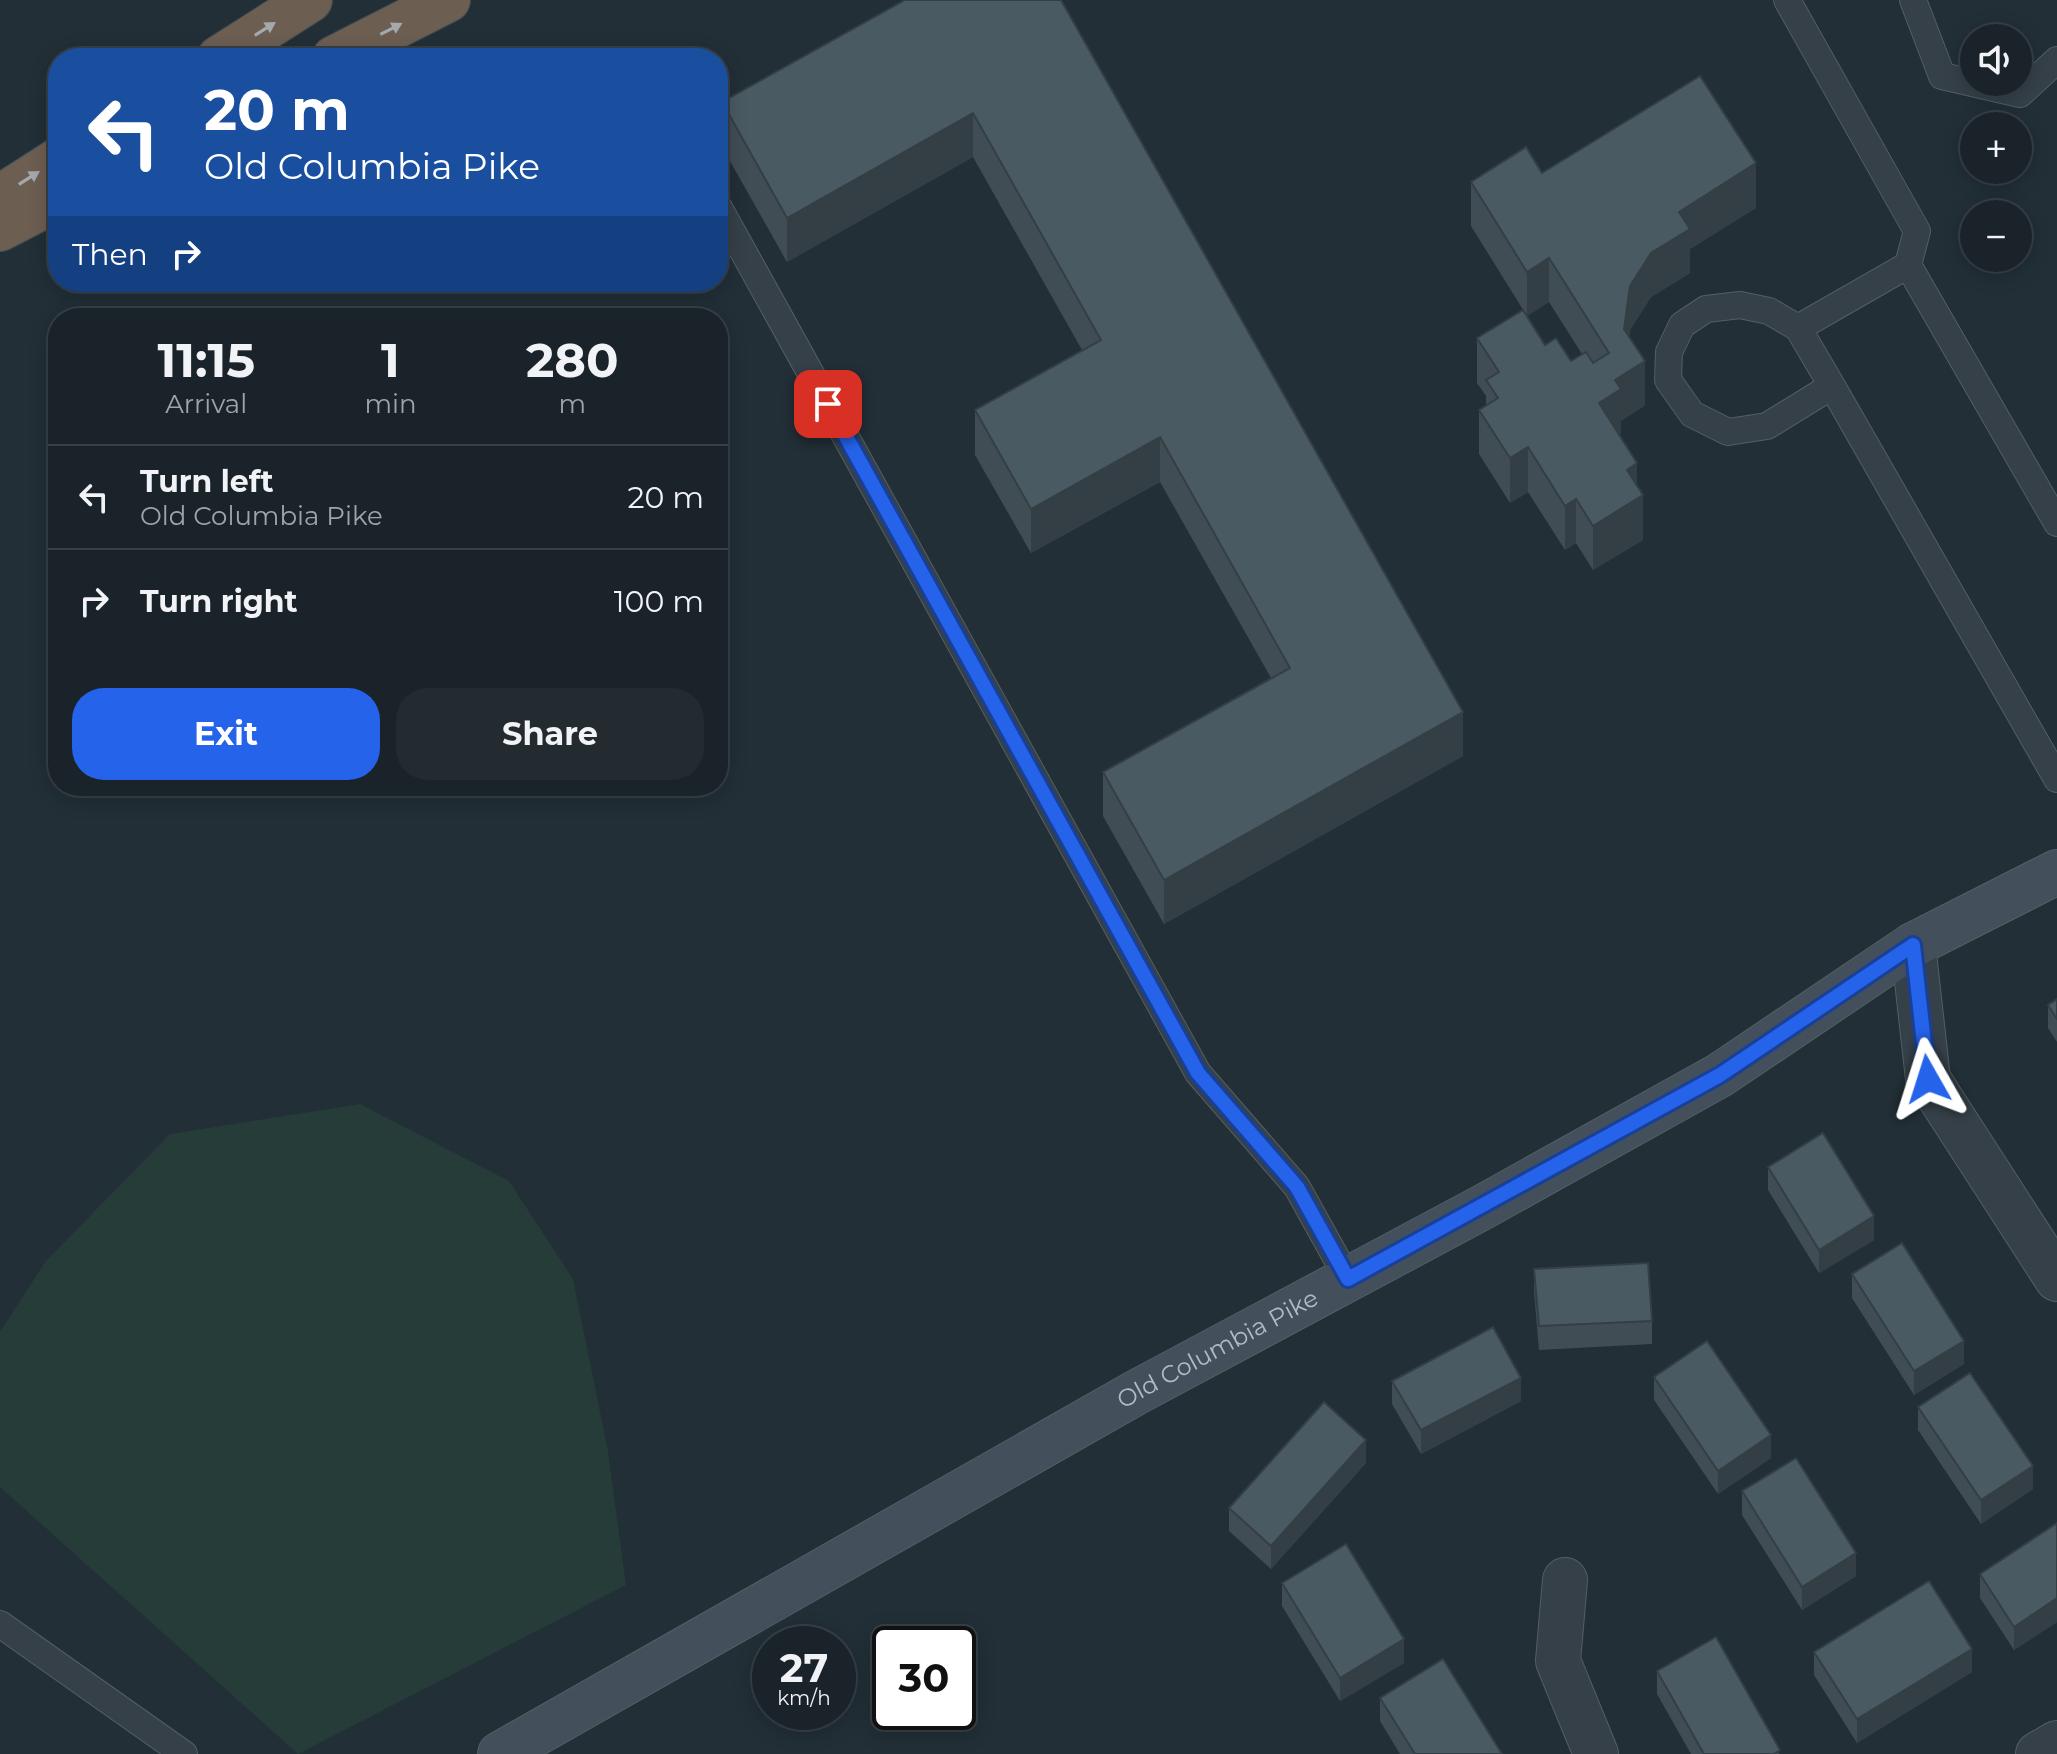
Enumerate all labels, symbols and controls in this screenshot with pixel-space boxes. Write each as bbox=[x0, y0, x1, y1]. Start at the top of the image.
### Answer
one-way arrow bbox=[253, 22, 276, 37]
one-way arrow bbox=[380, 22, 403, 36]
map controls bbox=[1960, 24, 2032, 272]
button: sound bbox=[1960, 24, 2032, 96]
text: 20 m bbox=[204, 76, 350, 144]
icon: left bbox=[72, 80, 176, 184]
button: + bbox=[1960, 112, 2032, 184]
text: Old Columbia Pike bbox=[204, 144, 540, 188]
one-way arrow bbox=[18, 172, 40, 186]
button: − bbox=[1960, 200, 2032, 272]
icon: right bbox=[164, 232, 208, 276]
text: Then bbox=[72, 236, 148, 273]
text: 11:15 bbox=[157, 331, 255, 389]
text: 1 bbox=[381, 331, 400, 389]
text: 280 bbox=[526, 331, 619, 389]
pin bbox=[794, 370, 862, 438]
icon: arrive bbox=[806, 382, 850, 426]
text: Arrival bbox=[165, 388, 247, 420]
text: min bbox=[364, 388, 417, 420]
text: m bbox=[558, 388, 586, 420]
text: Turn left bbox=[140, 463, 273, 500]
icon: left bbox=[72, 475, 116, 519]
text: 20 m bbox=[627, 479, 704, 516]
text: Old Columbia Pike bbox=[140, 500, 383, 532]
icon: right bbox=[72, 579, 116, 623]
text: Turn right bbox=[140, 583, 297, 620]
text: 100 m bbox=[614, 583, 704, 620]
button: Exit bbox=[72, 688, 380, 780]
button: Share bbox=[396, 688, 704, 780]
position arrow bbox=[1886, 1037, 1970, 1121]
street label: Old Columbia Pike bbox=[1112, 1283, 1323, 1414]
speed limit sign: 30 bbox=[872, 1626, 976, 1730]
text: 27 bbox=[780, 1643, 828, 1692]
text: km/h bbox=[777, 1686, 831, 1710]

